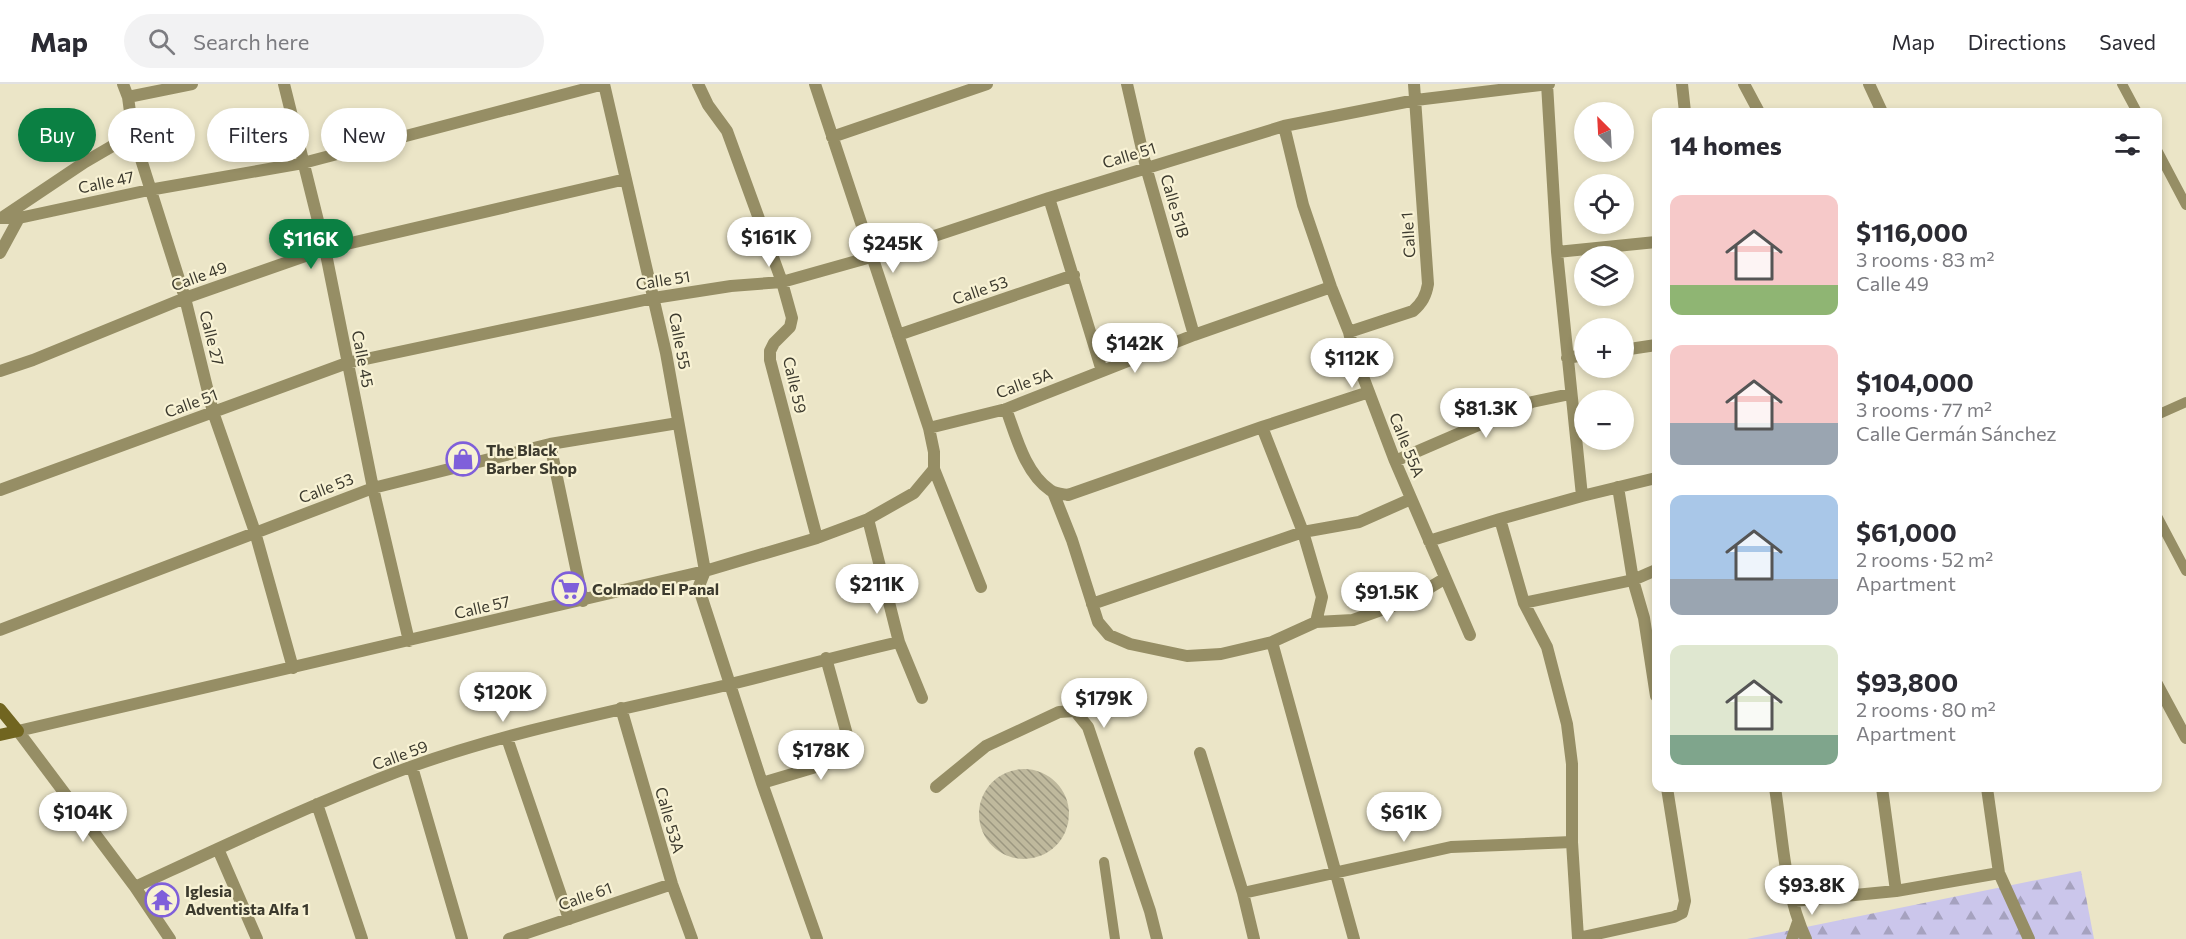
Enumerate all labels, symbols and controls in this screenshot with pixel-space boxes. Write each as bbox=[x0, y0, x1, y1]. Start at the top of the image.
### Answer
search box bbox=[124, 14, 544, 68]
text: Map bbox=[30, 24, 88, 58]
icon: search bbox=[145, 25, 178, 58]
text: Search here bbox=[193, 28, 309, 55]
text: Map bbox=[1892, 29, 1935, 54]
text: Directions bbox=[1968, 29, 2066, 54]
text: Saved bbox=[2099, 29, 2156, 54]
north arrow bbox=[1574, 102, 1634, 162]
map controls bbox=[1574, 102, 1634, 450]
chip: Buy bbox=[18, 108, 96, 162]
chip: Rent bbox=[108, 108, 195, 162]
chip: Filters bbox=[207, 108, 309, 162]
chip: New bbox=[321, 108, 407, 162]
icon: filters bbox=[2111, 128, 2144, 161]
text: 14 homes bbox=[1670, 129, 1782, 160]
street label: Calle 51 bbox=[1100, 137, 1158, 172]
street label: Calle 47 bbox=[76, 166, 136, 197]
street label: Calle 51B bbox=[1157, 172, 1194, 240]
button: locate bbox=[1574, 174, 1634, 234]
street label: Calle 1 bbox=[1396, 212, 1419, 259]
text: $116,000 bbox=[1856, 216, 1968, 247]
pin: $161K bbox=[727, 217, 811, 268]
pin: $116K bbox=[269, 219, 353, 270]
icon: home bbox=[1718, 219, 1790, 291]
pin: $245K bbox=[851, 223, 935, 274]
text: $161K bbox=[741, 224, 797, 248]
text: $116K bbox=[283, 226, 339, 250]
text: $245K bbox=[863, 230, 923, 254]
button: layers bbox=[1574, 246, 1634, 306]
text: 3 rooms · 83 m² bbox=[1856, 247, 1995, 271]
street label: Calle 49 bbox=[168, 257, 229, 294]
street label: Calle 51 bbox=[634, 266, 692, 293]
street label: Calle 53 bbox=[950, 271, 1010, 308]
text: Calle 49 bbox=[1856, 271, 1929, 295]
street label: Calle 27 bbox=[196, 308, 229, 367]
street label: Calle 55 bbox=[666, 311, 695, 371]
button: + bbox=[1574, 318, 1634, 378]
pin: $142K bbox=[1093, 323, 1177, 374]
street label: Calle 45 bbox=[349, 329, 378, 389]
text: $142K bbox=[1106, 330, 1164, 354]
pin: $112K bbox=[1310, 338, 1394, 389]
text: $112K bbox=[1325, 345, 1379, 369]
street label: Calle 59 bbox=[780, 355, 811, 415]
street label: Calle 5A bbox=[993, 364, 1055, 402]
text: $104,000 bbox=[1856, 366, 1974, 397]
icon: home bbox=[1718, 369, 1790, 441]
street label: Calle 51 bbox=[162, 384, 220, 421]
pin: $81.3K bbox=[1437, 388, 1535, 439]
button: − bbox=[1574, 390, 1634, 450]
text: $81.3K bbox=[1454, 395, 1518, 419]
text: 3 rooms · 77 m² bbox=[1856, 397, 1992, 421]
street label: Calle 55A bbox=[1386, 410, 1429, 480]
text: Calle Germán Sánchez bbox=[1856, 421, 2056, 445]
place label: The Black Barber Shop bbox=[486, 440, 577, 477]
shop icon: The Black Barber Shop bbox=[445, 441, 481, 477]
street label: Calle 53 bbox=[296, 468, 356, 507]
text: $61,000 bbox=[1856, 516, 1957, 547]
icon: home bbox=[1718, 519, 1790, 591]
text: 2 rooms · 52 m² bbox=[1856, 547, 1993, 571]
pin: $211K bbox=[835, 564, 919, 615]
supermarket icon: Colmado El Panal bbox=[551, 571, 587, 607]
text: $211K bbox=[850, 571, 904, 595]
text: Apartment bbox=[1856, 571, 1956, 595]
pin: $91.5K bbox=[1338, 572, 1436, 623]
place label: Colmado El Panal bbox=[592, 579, 719, 598]
text: $91.5K bbox=[1355, 579, 1419, 603]
street label: Calle 57 bbox=[452, 591, 512, 622]
text: $93,800 bbox=[1856, 666, 1958, 697]
icon: home bbox=[1718, 669, 1790, 741]
pin: $120K bbox=[461, 672, 545, 723]
pin: $179K bbox=[1062, 678, 1146, 729]
text: $120K bbox=[473, 679, 533, 703]
text: $179K bbox=[1075, 685, 1133, 709]
text: 2 rooms · 80 m² bbox=[1856, 697, 1996, 721]
text: Apartment bbox=[1856, 721, 1956, 745]
pin: $178K bbox=[779, 730, 863, 781]
street label: Calle 59 bbox=[369, 736, 430, 773]
text: $178K bbox=[792, 737, 850, 761]
street label: Calle 53A bbox=[652, 785, 689, 855]
pin: $104K bbox=[41, 792, 125, 843]
pin: $61K bbox=[1368, 792, 1440, 843]
text: $104K bbox=[53, 799, 113, 823]
text: $61K bbox=[1381, 799, 1427, 823]
pin: $93.8K bbox=[1763, 865, 1861, 916]
text: $93.8K bbox=[1779, 872, 1845, 896]
street label: Calle 61 bbox=[555, 878, 614, 914]
place label: Iglesia Adventista Alfa 1 bbox=[185, 881, 309, 918]
temple icon: Iglesia Adventista Alfa 1 bbox=[144, 882, 180, 918]

